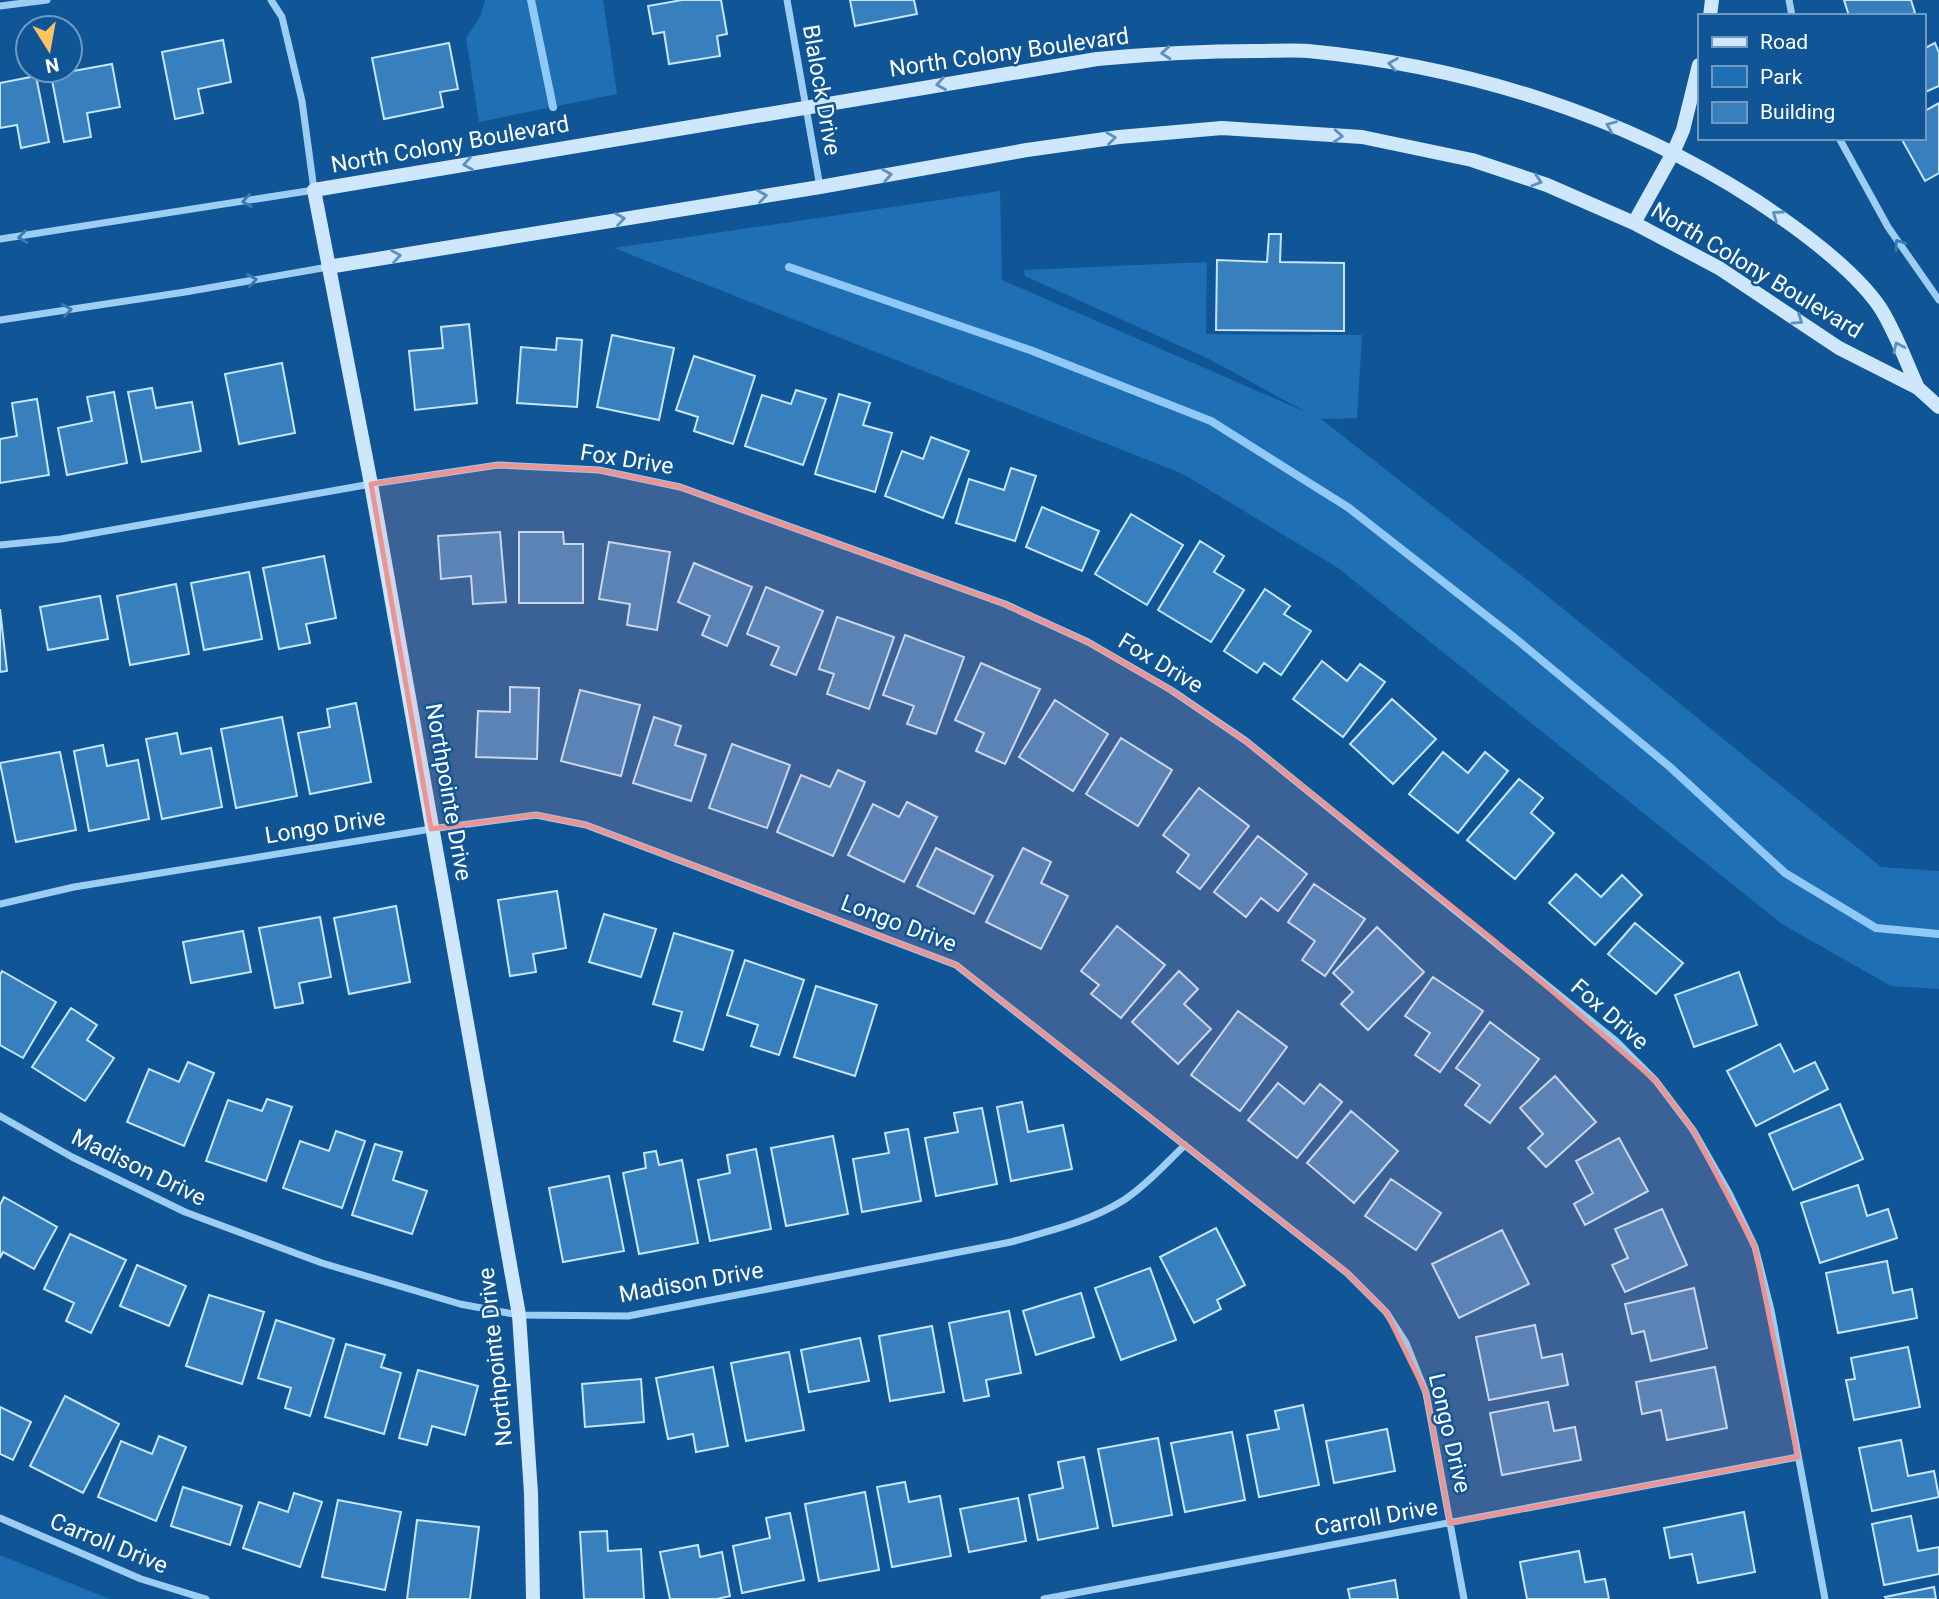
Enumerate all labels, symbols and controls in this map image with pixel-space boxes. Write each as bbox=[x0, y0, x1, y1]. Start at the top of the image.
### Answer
north arrow bbox=[14, 14, 84, 84]
legend bbox=[1698, 14, 1925, 140]
street label: North Colony Boulevard bbox=[888, 22, 1131, 83]
street label: Blalock Drive bbox=[797, 23, 846, 158]
text: Road bbox=[1760, 30, 1808, 54]
one-way arrow bbox=[1160, 45, 1171, 60]
text: N bbox=[43, 53, 61, 78]
one-way arrow bbox=[1387, 57, 1399, 72]
text: Park bbox=[1760, 65, 1803, 89]
one-way arrow bbox=[935, 76, 947, 91]
text: Building bbox=[1760, 100, 1835, 124]
street label: North Colony Boulevard bbox=[329, 110, 571, 179]
one-way arrow bbox=[1605, 120, 1618, 134]
one-way arrow bbox=[1333, 128, 1344, 143]
one-way arrow bbox=[1106, 131, 1117, 146]
one-way arrow bbox=[462, 155, 474, 170]
one-way arrow bbox=[881, 168, 893, 183]
one-way arrow bbox=[1530, 173, 1542, 187]
one-way arrow bbox=[756, 189, 768, 204]
one-way arrow bbox=[241, 193, 253, 208]
street label: North Colony Boulevard bbox=[1646, 197, 1867, 344]
one-way arrow bbox=[1772, 211, 1785, 223]
one-way arrow bbox=[614, 212, 626, 227]
one-way arrow bbox=[17, 229, 28, 244]
one-way arrow bbox=[1895, 239, 1908, 252]
one-way arrow bbox=[390, 249, 402, 264]
one-way arrow bbox=[246, 273, 258, 288]
one-way arrow bbox=[62, 302, 73, 317]
one-way arrow bbox=[1790, 312, 1803, 325]
one-way arrow bbox=[1893, 342, 1907, 354]
street label: Fox Drive bbox=[578, 439, 676, 480]
street label: Fox Drive bbox=[1113, 628, 1208, 699]
street label: Northpointe Drive bbox=[420, 701, 477, 883]
street label: Longo Drive bbox=[263, 804, 387, 849]
street label: Longo Drive bbox=[837, 889, 960, 958]
street label: Fox Drive bbox=[1565, 973, 1654, 1055]
street label: Madison Drive bbox=[67, 1123, 210, 1212]
street label: Madison Drive bbox=[617, 1257, 765, 1308]
street label: Northpointe Drive bbox=[473, 1266, 518, 1448]
street label: Longo Drive bbox=[1423, 1371, 1476, 1495]
street label: Carroll Drive bbox=[1312, 1493, 1440, 1542]
street label: Carroll Drive bbox=[46, 1508, 172, 1579]

